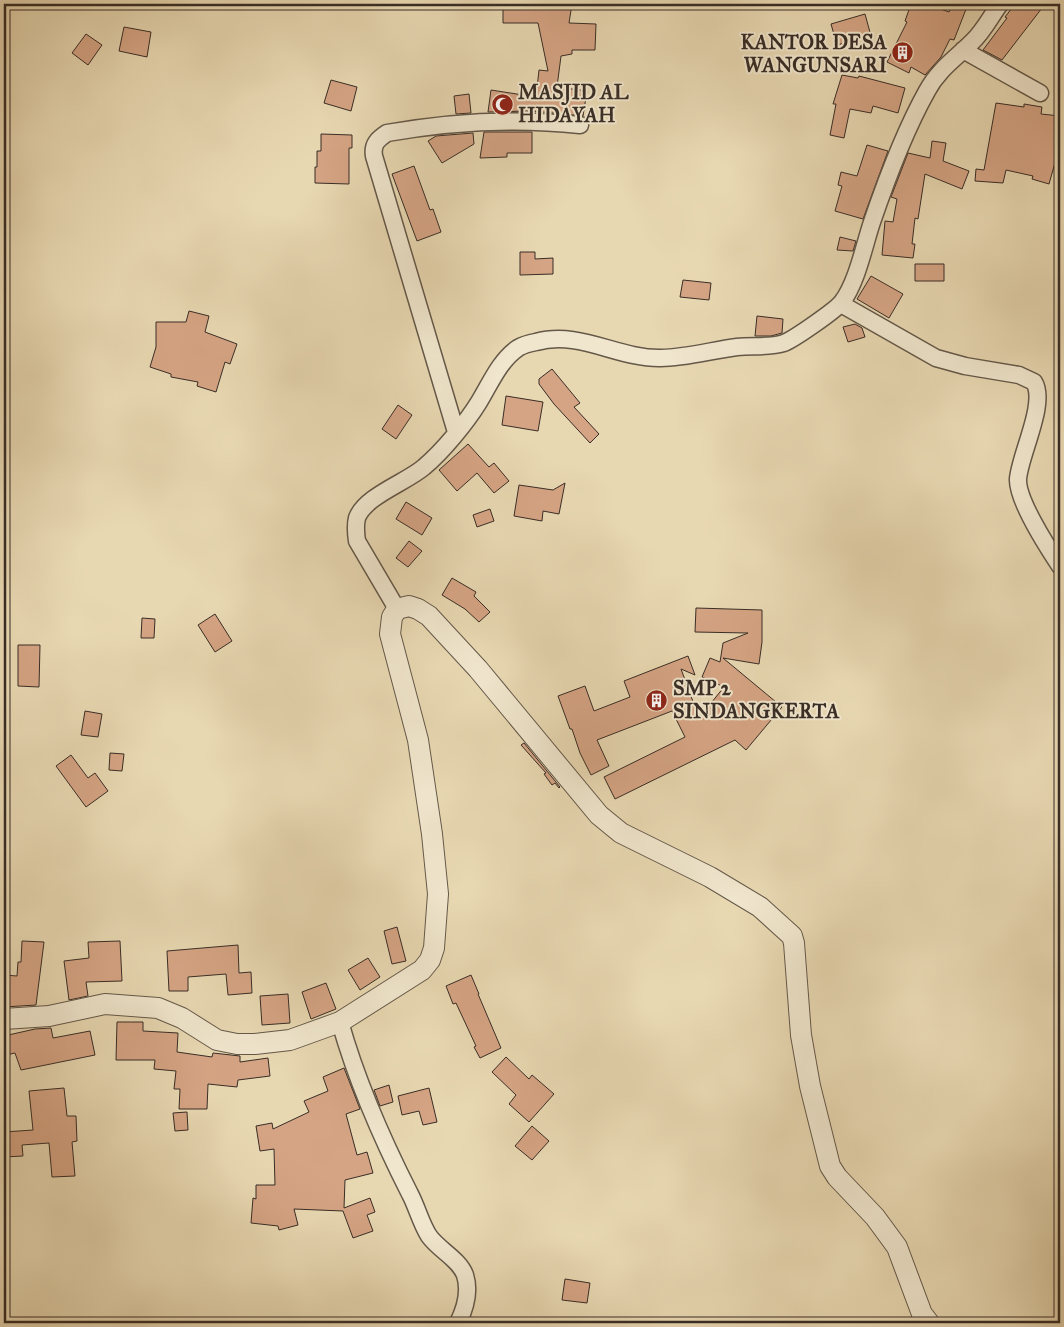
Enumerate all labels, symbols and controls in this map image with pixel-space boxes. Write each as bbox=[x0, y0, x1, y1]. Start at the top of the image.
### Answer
place label: KANTOR DESA WANGUNSARI bbox=[740, 30, 888, 77]
building icon: KANTOR DESA WANGUNSARI bbox=[891, 41, 915, 65]
place label: MASJID AL HIDAYAH bbox=[518, 80, 629, 127]
mosque icon: MASJID AL HIDAYAH bbox=[490, 92, 514, 116]
place label: SMP 2 SINDANGKERTA bbox=[673, 676, 840, 723]
building icon: SMP 2 SINDANGKERTA bbox=[645, 688, 669, 712]

